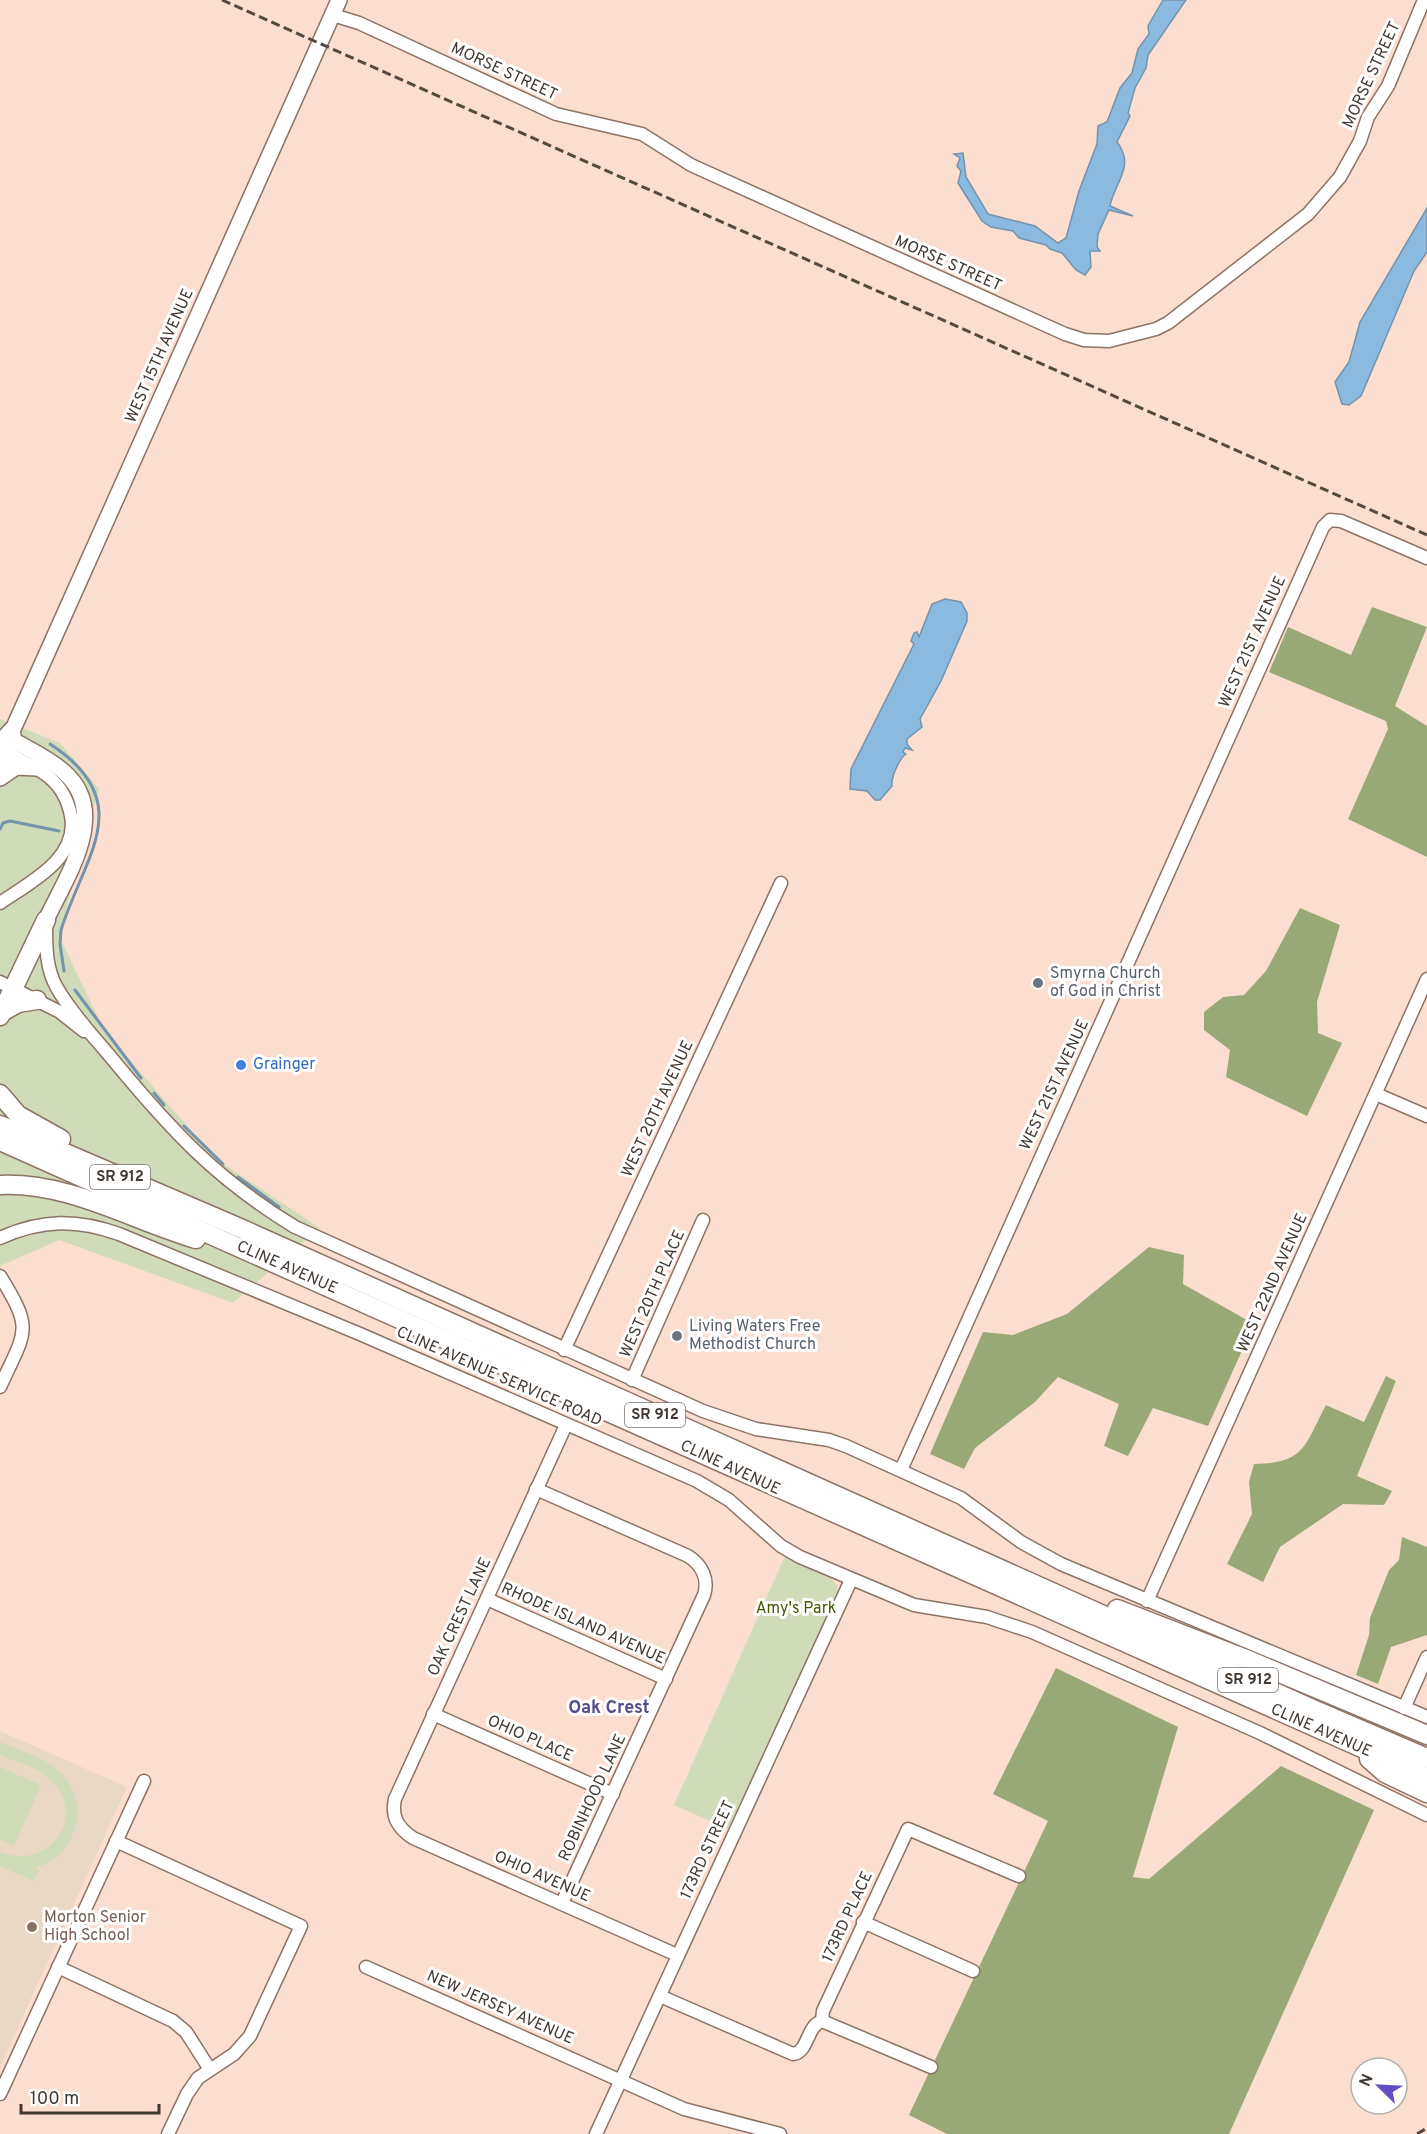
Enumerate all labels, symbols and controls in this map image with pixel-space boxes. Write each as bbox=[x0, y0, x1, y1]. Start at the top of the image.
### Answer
street label: MORSE STREET bbox=[1339, 19, 1405, 131]
street label: MORSE STREET bbox=[448, 39, 560, 105]
street label: MORSE STREET bbox=[891, 231, 1005, 297]
street label: WEST 15TH AVENUE bbox=[121, 286, 199, 426]
street label: WEST 21ST AVENUE bbox=[1215, 573, 1291, 711]
place label: Smyrna Church of God in Christ bbox=[1050, 964, 1161, 1002]
marker: Smyrna Church of God in Christ bbox=[1031, 976, 1045, 990]
street label: WEST 21ST AVENUE bbox=[1016, 1016, 1094, 1154]
street label: WEST 20TH AVENUE bbox=[618, 1037, 698, 1181]
place label: Grainger bbox=[253, 1055, 316, 1075]
marker: Grainger bbox=[234, 1058, 248, 1072]
road number: SR 912 bbox=[90, 1165, 150, 1189]
street label: WEST 22ND AVENUE bbox=[1233, 1210, 1313, 1356]
street label: WEST 20TH PLACE bbox=[616, 1227, 690, 1361]
street label: CLINE AVENUE bbox=[233, 1237, 341, 1299]
place label: Living Waters Free Methodist Church bbox=[689, 1317, 820, 1355]
street label: CLINE AVENUE SERVICE ROAD bbox=[393, 1322, 605, 1432]
marker: Living Waters Free Methodist Church bbox=[670, 1329, 684, 1343]
road number: SR 912 bbox=[625, 1403, 685, 1427]
street label: CLINE AVENUE bbox=[677, 1436, 783, 1500]
street label: OAK CREST LANE bbox=[424, 1555, 496, 1679]
street label: RHODE ISLAND AVENUE bbox=[498, 1579, 668, 1669]
park label: Amy's Park bbox=[756, 1599, 836, 1619]
road number: SR 912 bbox=[1218, 1668, 1278, 1692]
district label: Oak Crest bbox=[568, 1697, 650, 1720]
street label: CLINE AVENUE bbox=[1267, 1700, 1375, 1762]
street label: OHIO PLACE bbox=[484, 1711, 576, 1767]
street label: ROBINHOOD LANE bbox=[555, 1731, 631, 1865]
street label: 173RD STREET bbox=[676, 1798, 740, 1902]
street label: OHIO AVENUE bbox=[491, 1847, 593, 1907]
street label: 173RD PLACE bbox=[818, 1868, 878, 1966]
place label: Morton Senior High School bbox=[44, 1908, 146, 1946]
marker: Morton Senior High School bbox=[25, 1920, 39, 1934]
street label: NEW JERSEY AVENUE bbox=[423, 1967, 577, 2049]
north arrow bbox=[1349, 2056, 1409, 2116]
text: N bbox=[1356, 2071, 1379, 2090]
scale bar bbox=[21, 2077, 159, 2115]
text: 100 m bbox=[30, 2088, 79, 2111]

